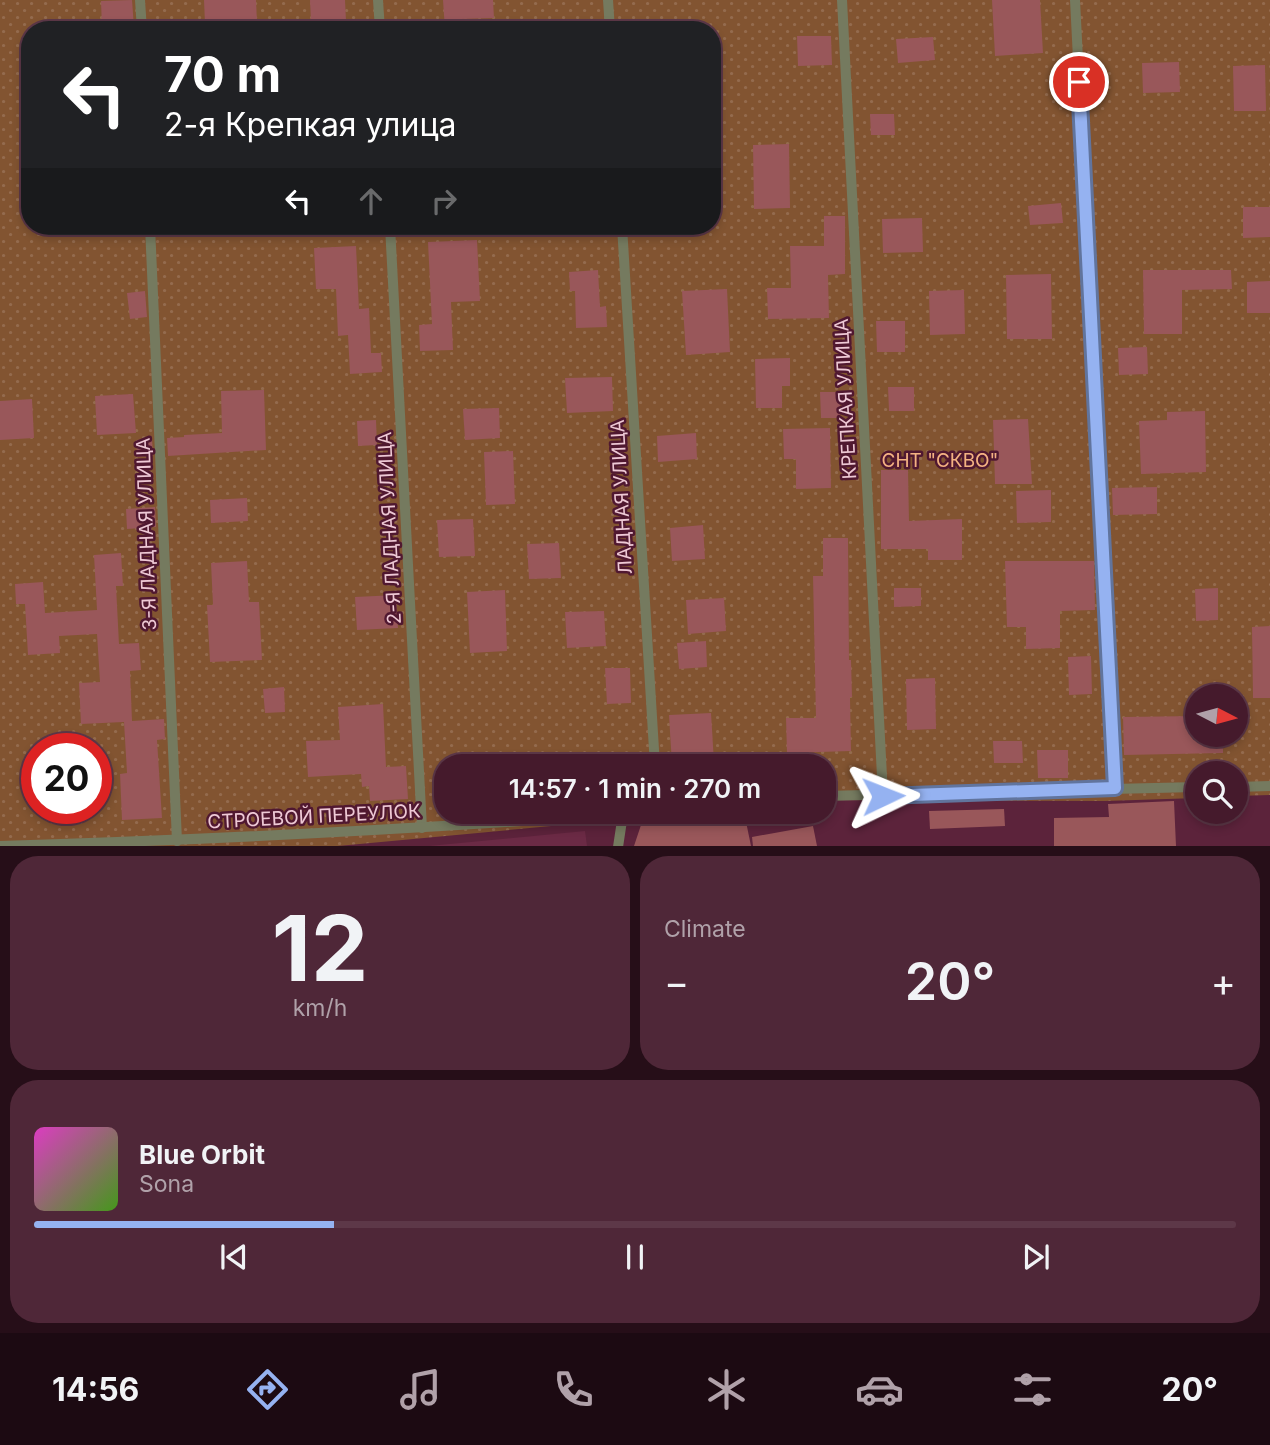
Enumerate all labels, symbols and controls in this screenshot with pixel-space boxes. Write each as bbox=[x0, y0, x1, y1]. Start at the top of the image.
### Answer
text: 70 m bbox=[164, 45, 281, 104]
icon: left bbox=[49, 49, 140, 140]
pin bbox=[1049, 52, 1109, 112]
icon: arrive bbox=[1060, 63, 1098, 101]
text: 2-я Крепкая улица bbox=[164, 105, 457, 144]
icon: left bbox=[279, 182, 317, 220]
icon: ahead bbox=[352, 182, 390, 220]
icon: right bbox=[425, 182, 463, 220]
street label: КРЕПКАЯ УЛИЦА bbox=[830, 318, 861, 480]
street label: ЛАДНАЯ УЛИЦА bbox=[606, 419, 637, 575]
street label: 2-Я ЛАДНАЯ УЛИЦА bbox=[373, 431, 406, 625]
street label: 3-Я ЛАДНАЯ УЛИЦА bbox=[132, 437, 161, 631]
park label: СНТ "СКВО" bbox=[882, 449, 998, 472]
north arrow bbox=[1185, 684, 1248, 747]
map controls bbox=[1185, 684, 1248, 824]
speed limit sign: 20 bbox=[21, 733, 112, 824]
position arrow bbox=[846, 759, 920, 833]
button: search bbox=[1185, 761, 1248, 824]
text: 14:57 · 1 min · 270 m bbox=[509, 773, 761, 804]
street label: СТРОЕВОЙ ПЕРЕУЛОК bbox=[207, 798, 421, 834]
text: 12 bbox=[272, 893, 368, 1003]
text: Climate bbox=[664, 915, 746, 943]
text: 20° bbox=[905, 950, 995, 1013]
text: − bbox=[664, 959, 689, 1005]
text: + bbox=[1211, 959, 1236, 1005]
text: km/h bbox=[293, 994, 347, 1022]
text: Blue Orbit bbox=[139, 1139, 265, 1170]
text: Sona bbox=[139, 1170, 194, 1198]
icon: previous bbox=[215, 1238, 253, 1276]
icon: pause bbox=[616, 1238, 654, 1276]
icon: next bbox=[1017, 1238, 1055, 1276]
icon: directions bbox=[243, 1365, 292, 1414]
icon: music bbox=[396, 1365, 445, 1414]
icon: phone bbox=[549, 1365, 598, 1414]
icon: climate bbox=[702, 1365, 751, 1414]
icon: car bbox=[855, 1365, 904, 1414]
icon: filters bbox=[1008, 1365, 1057, 1414]
text: 14:56 bbox=[52, 1370, 139, 1409]
text: 20° bbox=[1161, 1370, 1218, 1409]

